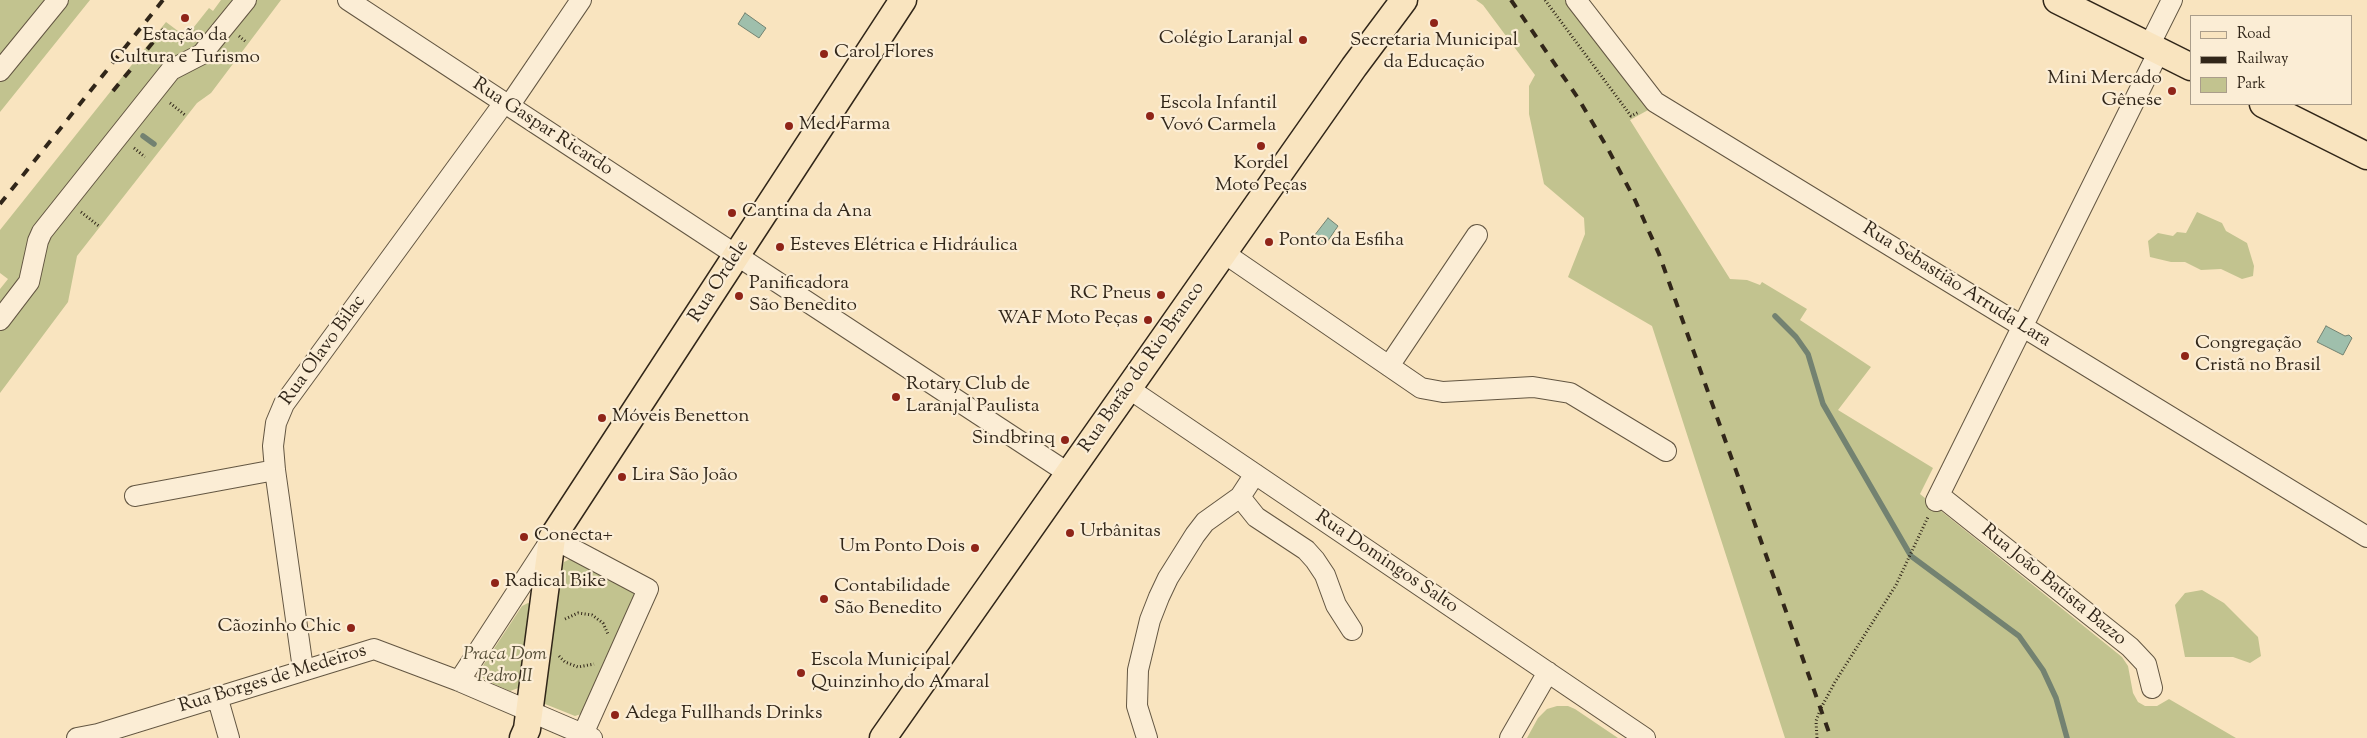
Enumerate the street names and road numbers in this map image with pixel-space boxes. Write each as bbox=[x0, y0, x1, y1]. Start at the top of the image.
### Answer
street label: Rua Gaspar Ricardo bbox=[467, 74, 617, 182]
street label: Rua Sebastião Arruda Lara bbox=[1858, 219, 2054, 353]
street label: Rua Ordele bbox=[685, 237, 755, 327]
street label: Rua Barão do Rio Branco bbox=[1075, 278, 1211, 458]
street label: Rua Olavo Bilac bbox=[276, 292, 372, 410]
street label: Rua Domingos Salto bbox=[1310, 507, 1462, 619]
street label: Rua João Batista Bazzo bbox=[1976, 520, 2130, 652]
street label: Rua Borges de Medeiros bbox=[176, 641, 370, 719]

